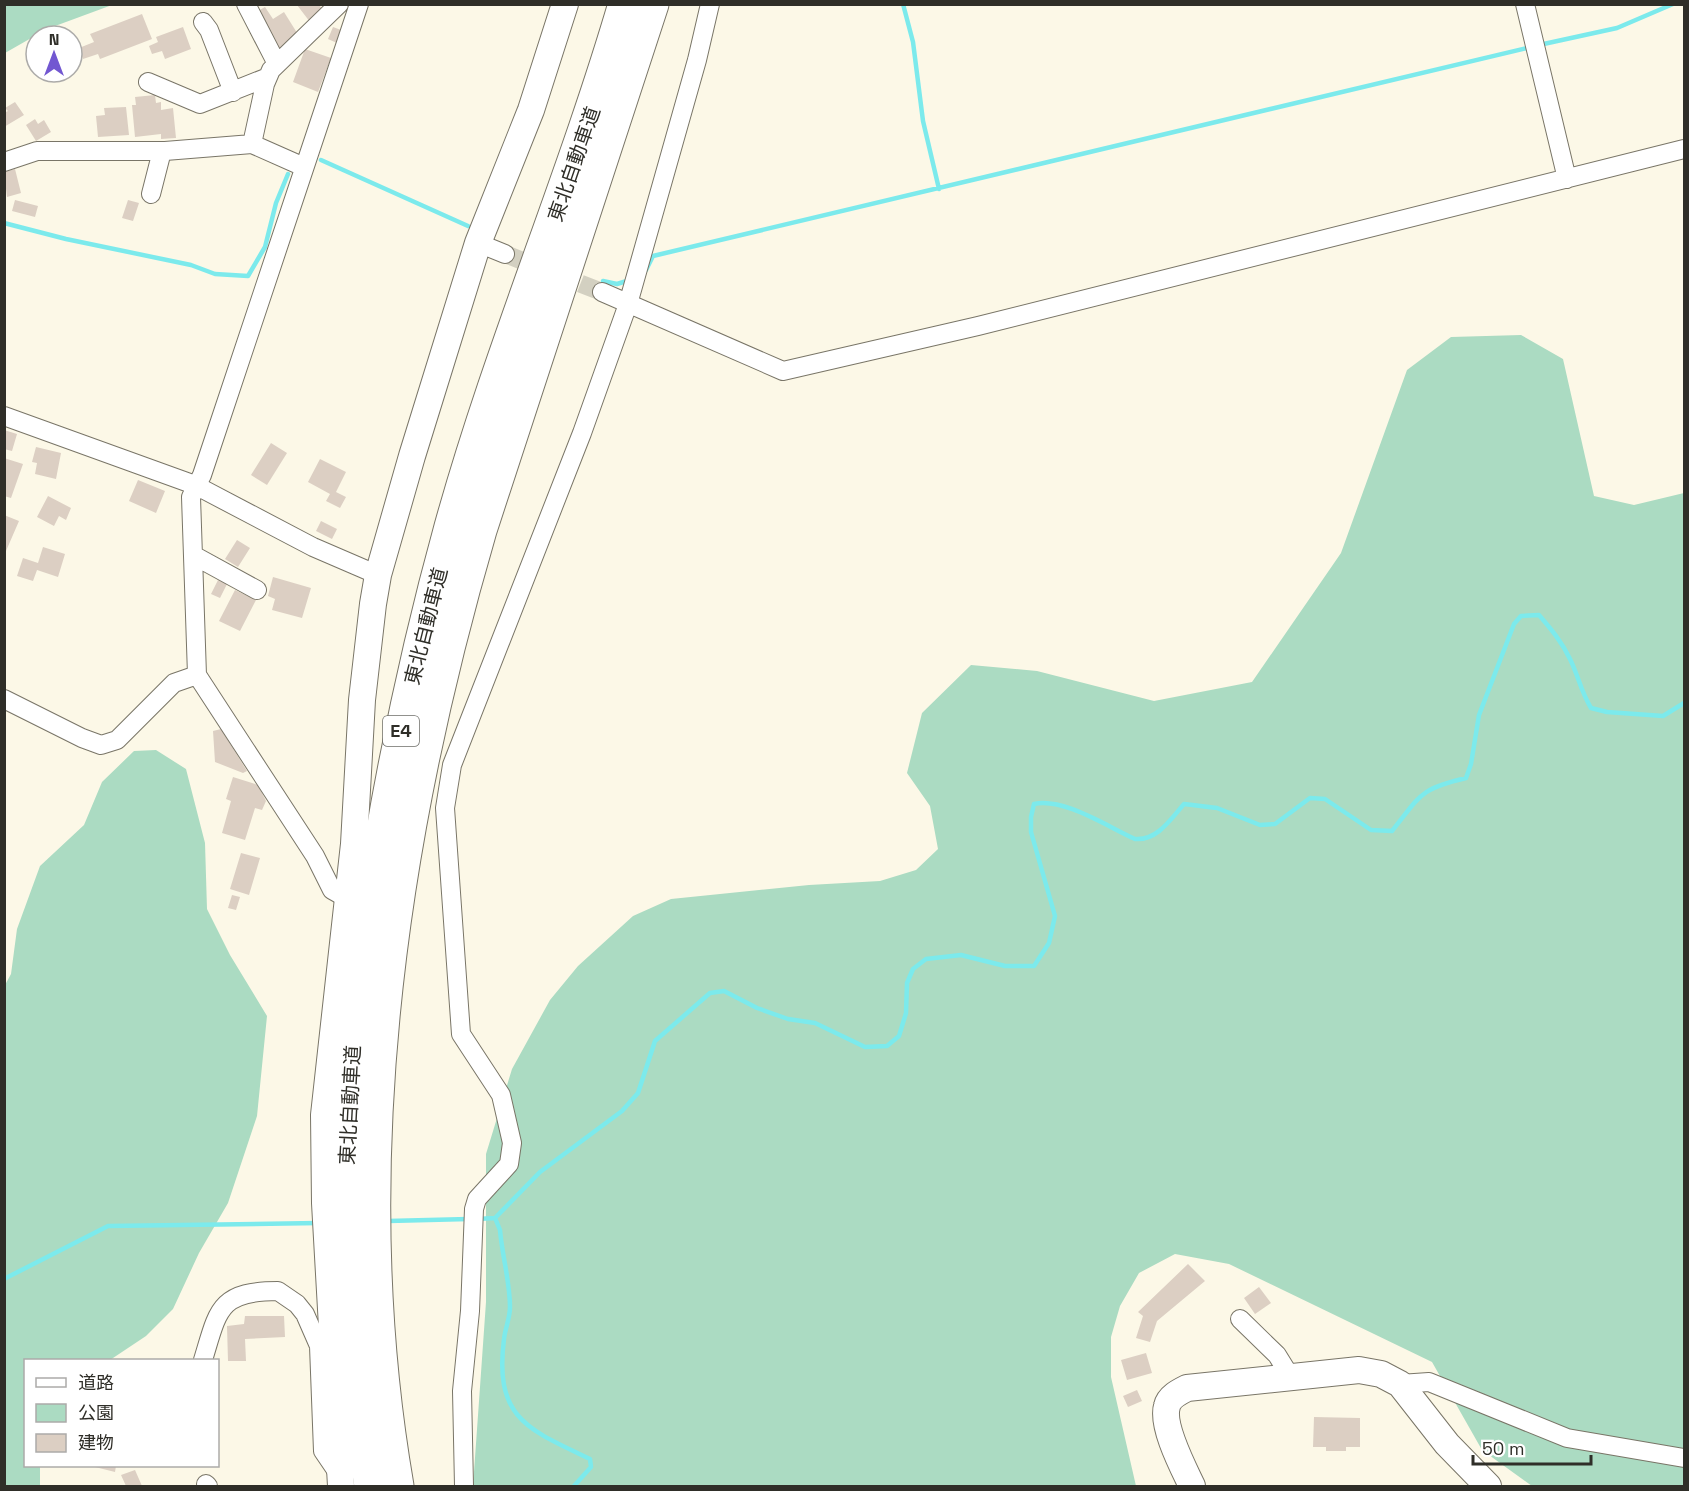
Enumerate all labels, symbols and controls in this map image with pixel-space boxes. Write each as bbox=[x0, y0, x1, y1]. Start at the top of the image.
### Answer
north arrow bbox=[24, 24, 84, 84]
text: N bbox=[49, 29, 59, 50]
street label: 東北自動車道 bbox=[542, 103, 606, 225]
street label: 東北自動車道 bbox=[399, 565, 453, 687]
road number: E4 bbox=[383, 716, 419, 746]
street label: 東北自動車道 bbox=[334, 1044, 366, 1166]
legend bbox=[24, 1359, 219, 1467]
text: 道路 bbox=[78, 1371, 114, 1394]
text: 公園 bbox=[78, 1401, 114, 1424]
scale bar bbox=[1473, 1428, 1592, 1466]
text: 建物 bbox=[78, 1431, 114, 1454]
text: 50 m bbox=[1482, 1437, 1524, 1460]

